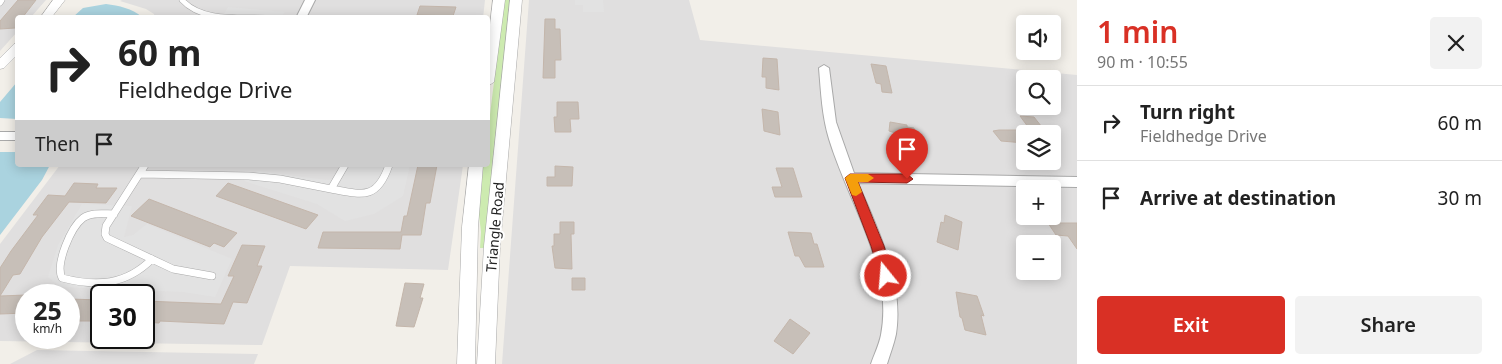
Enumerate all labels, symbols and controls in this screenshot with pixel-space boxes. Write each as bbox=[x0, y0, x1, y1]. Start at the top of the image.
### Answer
text: 1 min bbox=[1097, 11, 1178, 52]
map controls bbox=[1016, 15, 1061, 280]
button: sound bbox=[1016, 15, 1061, 60]
button: close bbox=[1430, 17, 1482, 69]
text: 60 m bbox=[118, 29, 201, 76]
icon: right bbox=[35, 35, 100, 100]
text: 90 m · 10:55 bbox=[1097, 51, 1188, 73]
button: search bbox=[1016, 70, 1061, 115]
text: Fieldhedge Drive bbox=[118, 74, 292, 104]
text: Turn right bbox=[1140, 99, 1235, 125]
icon: right bbox=[1097, 109, 1125, 137]
text: 60 m bbox=[1438, 110, 1482, 136]
button: layers bbox=[1016, 125, 1061, 170]
text: Fieldhedge Drive bbox=[1140, 125, 1267, 147]
pin bbox=[886, 128, 928, 179]
icon: arrive bbox=[90, 130, 118, 158]
text: Then bbox=[35, 131, 80, 157]
icon: arrive bbox=[893, 135, 921, 163]
button: + bbox=[1016, 180, 1061, 225]
street label: Triangle Road bbox=[481, 181, 508, 273]
icon: arrive bbox=[1097, 184, 1125, 212]
text: Arrive at destination bbox=[1140, 185, 1336, 211]
text: 30 m bbox=[1438, 185, 1482, 211]
button: − bbox=[1016, 235, 1061, 280]
position arrow bbox=[859, 249, 911, 301]
speed limit sign: 30 bbox=[90, 284, 155, 349]
text: 25 bbox=[33, 293, 62, 327]
button: Exit bbox=[1097, 296, 1285, 354]
button: Share bbox=[1295, 296, 1482, 354]
text: km/h bbox=[33, 320, 62, 337]

